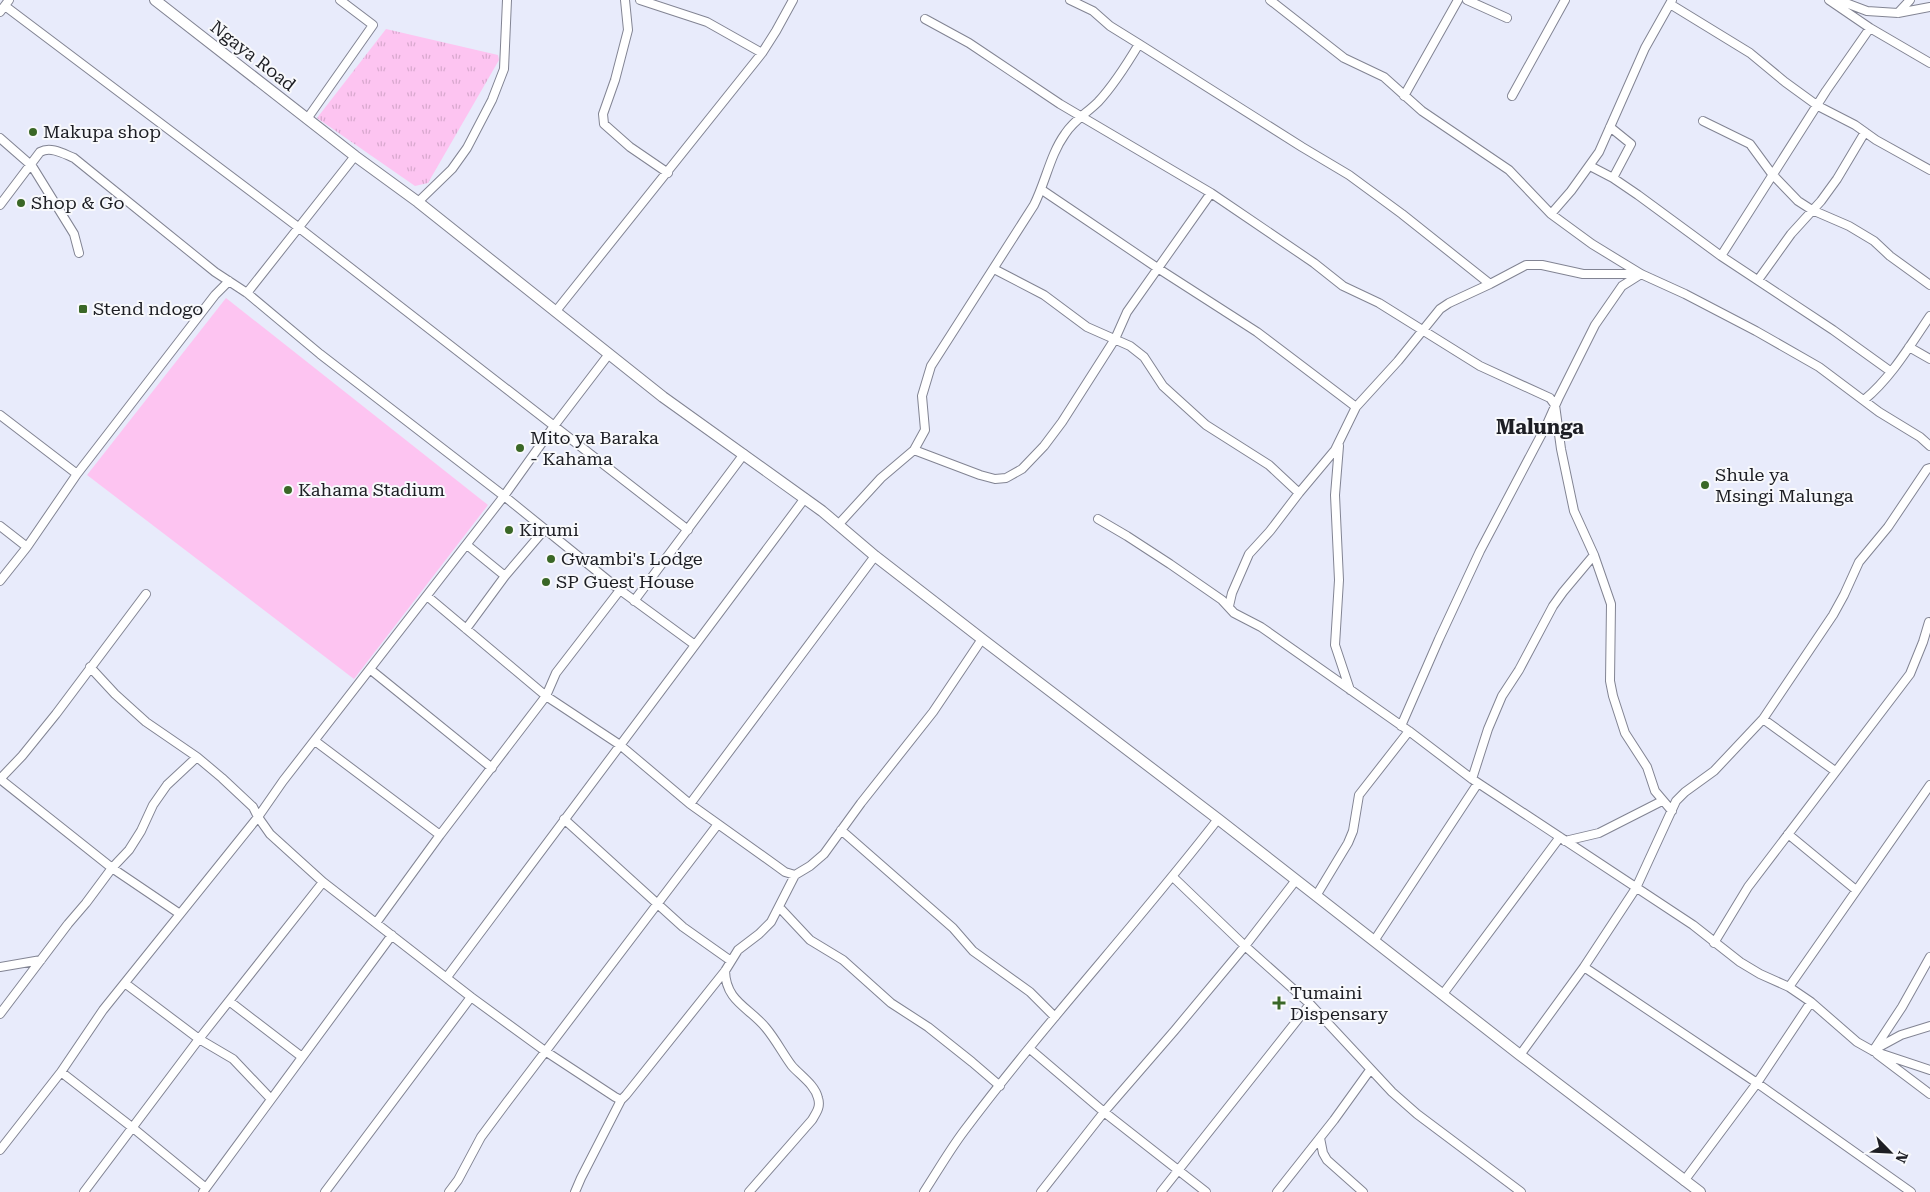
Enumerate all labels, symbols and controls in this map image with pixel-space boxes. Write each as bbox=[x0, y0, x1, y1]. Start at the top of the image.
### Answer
street label: Ngaya Road bbox=[207, 16, 300, 96]
place label: Makupa shop bbox=[43, 121, 161, 142]
marker: Makupa shop bbox=[27, 126, 39, 138]
place label: Shop & Go bbox=[31, 192, 125, 213]
marker: Shop & Go bbox=[15, 197, 27, 209]
place label: Stend ndogo bbox=[93, 298, 203, 319]
marker: Stend ndogo bbox=[77, 303, 89, 315]
district label: Malunga bbox=[1496, 415, 1584, 439]
place label: Mito ya Baraka - Kahama bbox=[530, 427, 659, 469]
marker: Mito ya Baraka - Kahama bbox=[514, 442, 526, 454]
place label: Shule ya Msingi Malunga bbox=[1715, 464, 1854, 506]
place label: Kahama Stadium bbox=[298, 479, 445, 500]
marker: Shule ya Msingi Malunga bbox=[1699, 479, 1711, 491]
marker: Kahama Stadium bbox=[282, 484, 294, 496]
place label: Kirumi bbox=[519, 519, 579, 540]
marker: Kirumi bbox=[503, 524, 515, 536]
place label: Gwambi's Lodge bbox=[561, 548, 703, 569]
marker: Gwambi's Lodge bbox=[545, 553, 557, 565]
place label: SP Guest House bbox=[556, 571, 694, 592]
marker: SP Guest House bbox=[540, 576, 552, 588]
place label: Tumaini Dispensary bbox=[1290, 982, 1388, 1024]
marker: Tumaini Dispensary bbox=[1272, 996, 1286, 1010]
north arrow bbox=[1865, 1127, 1915, 1177]
text: N bbox=[1892, 1149, 1911, 1166]

